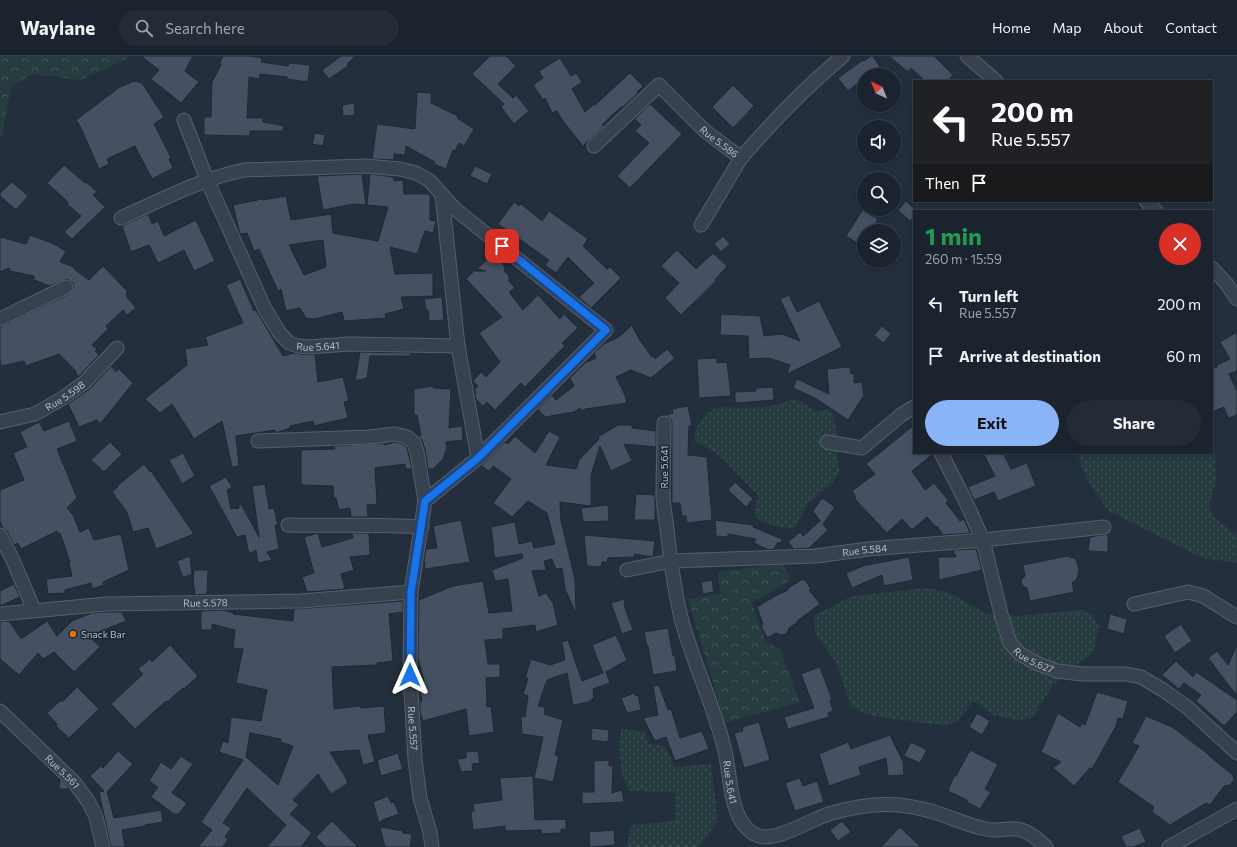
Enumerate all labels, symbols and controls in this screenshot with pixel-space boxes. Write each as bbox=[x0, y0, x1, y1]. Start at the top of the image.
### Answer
search box bbox=[119, 10, 399, 46]
text: Waylane bbox=[20, 16, 95, 39]
icon: search bbox=[133, 17, 155, 39]
text: Search here bbox=[165, 19, 245, 37]
text: Home bbox=[992, 19, 1031, 36]
text: Map bbox=[1053, 19, 1081, 36]
text: About bbox=[1103, 19, 1143, 36]
text: Contact bbox=[1165, 19, 1217, 36]
north arrow bbox=[857, 68, 901, 112]
map controls bbox=[857, 68, 901, 268]
text: 200 m bbox=[991, 94, 1074, 128]
icon: left bbox=[925, 96, 977, 148]
button: sound bbox=[857, 120, 901, 164]
street label: Rue 5.586 bbox=[697, 123, 741, 160]
text: Rue 5.557 bbox=[991, 128, 1070, 150]
button: search bbox=[857, 172, 901, 216]
icon: arrive bbox=[968, 172, 990, 194]
text: Then bbox=[925, 174, 960, 192]
text: 1 min bbox=[925, 221, 982, 250]
button: close bbox=[1159, 223, 1201, 265]
button: layers bbox=[857, 224, 901, 268]
pin bbox=[485, 229, 519, 263]
icon: arrive bbox=[491, 235, 513, 257]
text: 260 m · 15:59 bbox=[925, 251, 1002, 267]
text: Turn left bbox=[959, 287, 1018, 305]
icon: left bbox=[925, 293, 947, 315]
text: 200 m bbox=[1157, 295, 1201, 313]
text: Rue 5.557 bbox=[959, 305, 1016, 321]
street label: Rue 5.641 bbox=[296, 339, 340, 353]
icon: arrive bbox=[925, 345, 947, 367]
text: Arrive at destination bbox=[959, 347, 1101, 365]
text: 60 m bbox=[1166, 347, 1201, 365]
street label: Rue 5.598 bbox=[43, 378, 87, 413]
button: Exit bbox=[925, 400, 1059, 446]
button: Share bbox=[1067, 400, 1201, 446]
street label: Rue 5.641 bbox=[658, 445, 670, 489]
street label: Rue 5.584 bbox=[841, 542, 888, 558]
street label: Rue 5.578 bbox=[183, 596, 228, 609]
place label: Snack Bar bbox=[81, 628, 126, 640]
marker: Snack Bar bbox=[68, 629, 78, 639]
street label: Rue 5.627 bbox=[1011, 645, 1056, 675]
position arrow bbox=[389, 654, 431, 696]
street label: Rue 5.557 bbox=[406, 706, 420, 751]
street label: Rue 5.561 bbox=[43, 752, 83, 791]
street label: Rue 5.641 bbox=[721, 760, 740, 805]

